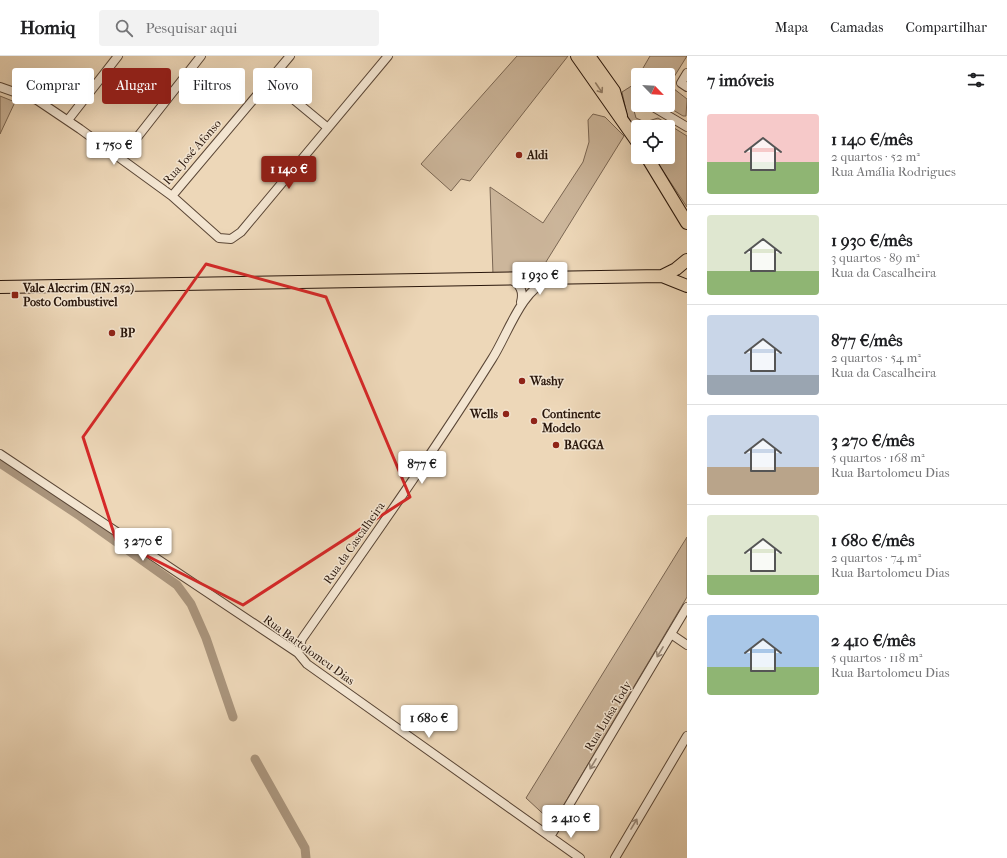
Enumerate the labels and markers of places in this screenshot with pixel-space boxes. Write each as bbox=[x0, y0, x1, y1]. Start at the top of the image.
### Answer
pin: 1 750 € bbox=[77, 132, 151, 166]
place label: Aldi bbox=[526, 148, 549, 162]
marker: Aldi bbox=[514, 150, 524, 160]
pin: 1 140 € bbox=[252, 156, 326, 190]
pin: 1 930 € bbox=[503, 262, 577, 296]
place label: Vale Alecrim (EN 252) Posto Combustivel bbox=[22, 281, 134, 309]
marker: Vale Alecrim (EN 252) Posto Combustivel bbox=[10, 290, 20, 300]
place label: BP bbox=[120, 326, 136, 340]
marker: BP bbox=[107, 328, 117, 338]
place label: Washy bbox=[529, 374, 564, 389]
marker: Washy bbox=[517, 376, 527, 386]
place label: Wells bbox=[469, 407, 499, 421]
place label: Continente Modelo bbox=[541, 407, 601, 435]
marker: Wells bbox=[501, 409, 511, 419]
marker: Continente Modelo bbox=[529, 416, 539, 426]
place label: BAGGA bbox=[564, 438, 605, 452]
marker: BAGGA bbox=[551, 440, 561, 450]
pin: 877 € bbox=[394, 451, 450, 485]
pin: 3 270 € bbox=[106, 528, 180, 562]
pin: 1 680 € bbox=[392, 705, 466, 739]
pin: 2 410 € bbox=[534, 805, 608, 839]

